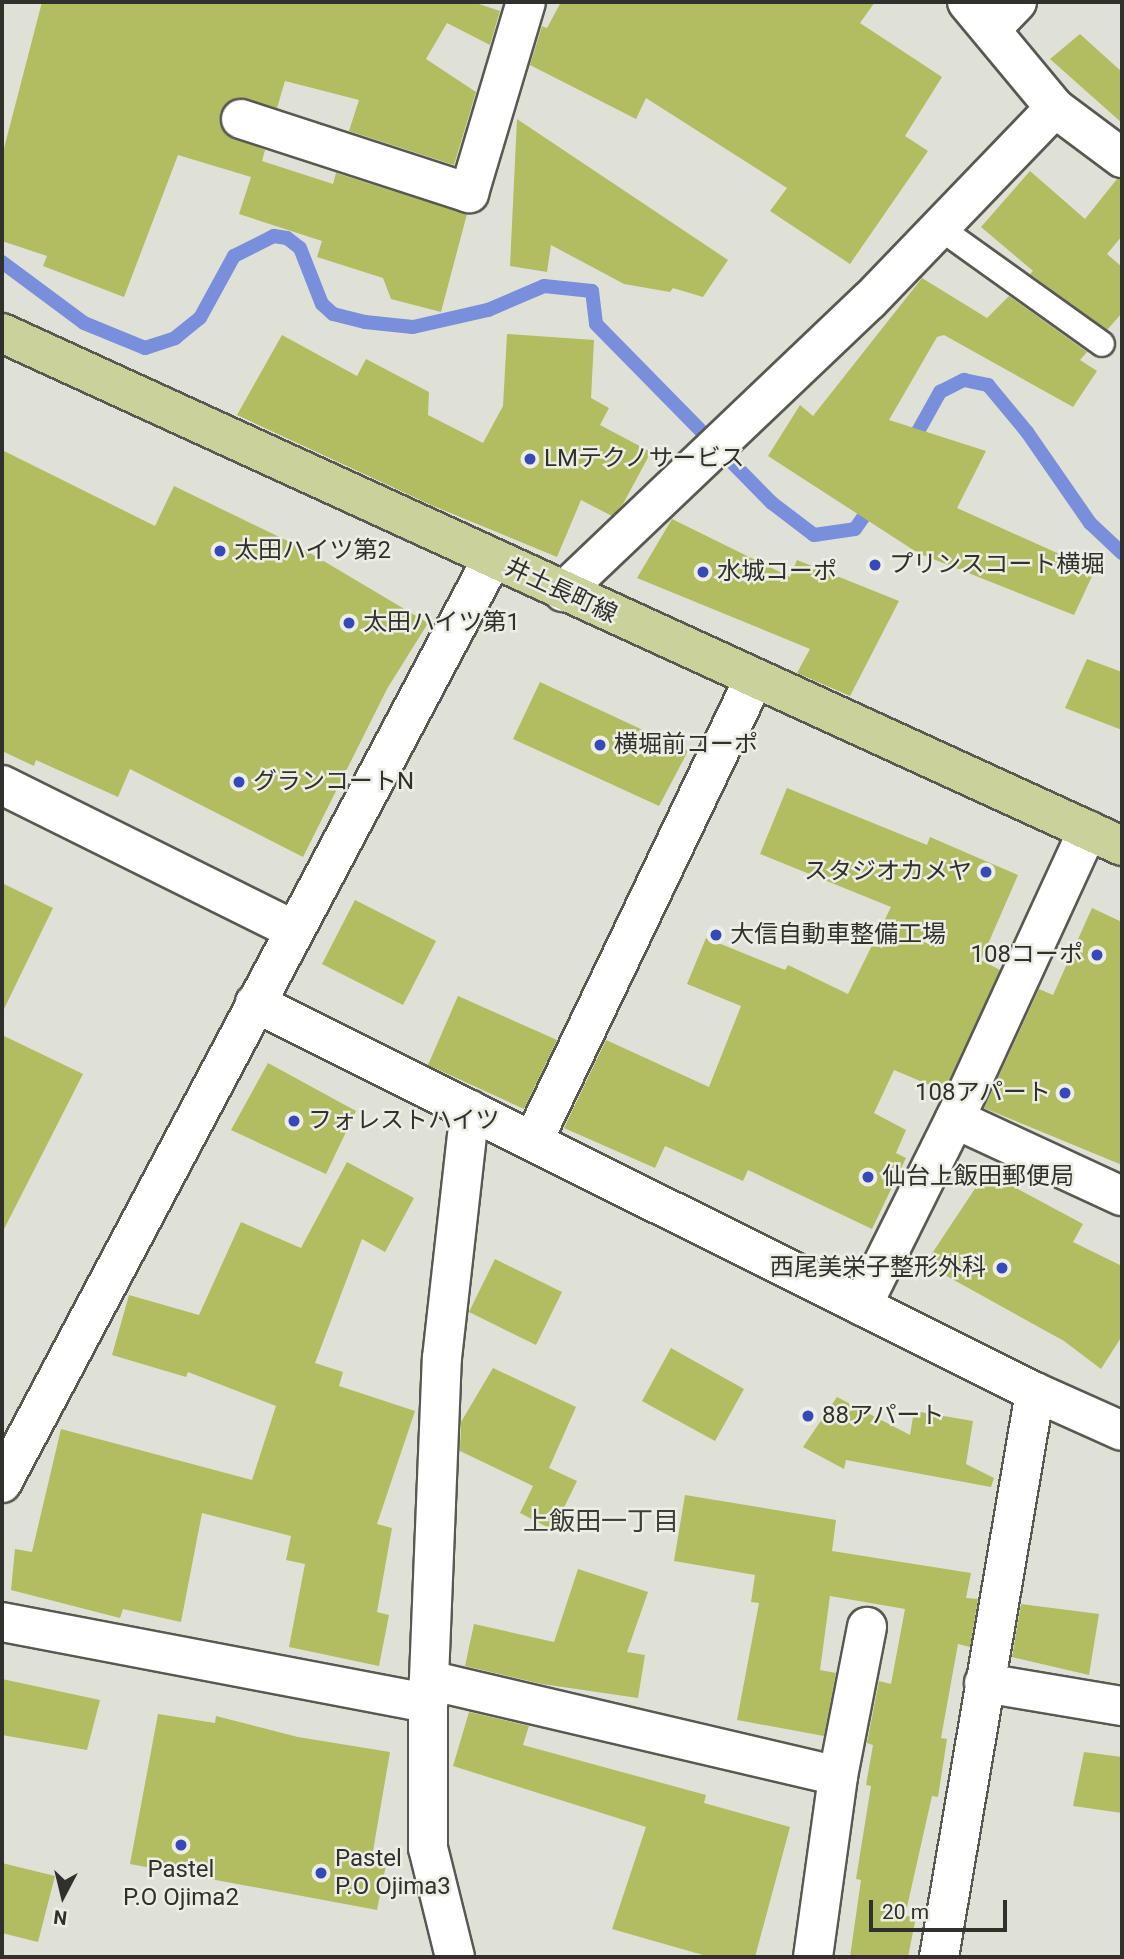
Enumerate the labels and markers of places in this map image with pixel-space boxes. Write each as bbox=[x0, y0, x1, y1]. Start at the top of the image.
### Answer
place label: LMテクノサービス bbox=[544, 445, 746, 473]
marker: LMテクノサービス bbox=[522, 451, 538, 467]
place label: 太田ハイツ第2 bbox=[234, 537, 391, 565]
marker: 太田ハイツ第2 bbox=[212, 543, 228, 559]
place label: プリンスコート横堀 bbox=[889, 551, 1105, 579]
marker: プリンスコート横堀 bbox=[867, 557, 883, 573]
place label: 水城コーポ bbox=[717, 558, 837, 586]
marker: 水城コーポ bbox=[695, 564, 711, 580]
place label: 太田ハイツ第1 bbox=[363, 609, 520, 637]
marker: 太田ハイツ第1 bbox=[341, 615, 357, 631]
place label: 横堀前コーポ bbox=[614, 731, 758, 759]
marker: 横堀前コーポ bbox=[592, 737, 608, 753]
place label: グランコートN bbox=[253, 768, 414, 796]
marker: グランコートN bbox=[231, 774, 247, 790]
place label: スタジオカメヤ bbox=[804, 858, 972, 886]
marker: スタジオカメヤ bbox=[978, 864, 994, 880]
place label: 大信自動車整備工場 bbox=[730, 921, 946, 949]
marker: 大信自動車整備工場 bbox=[708, 927, 724, 943]
place label: 108コーポ bbox=[971, 941, 1083, 969]
marker: 108コーポ bbox=[1089, 947, 1105, 963]
place label: 108アパート bbox=[915, 1079, 1051, 1107]
marker: 108アパート bbox=[1057, 1085, 1073, 1101]
place label: フォレストハイツ bbox=[308, 1107, 500, 1135]
marker: フォレストハイツ bbox=[286, 1113, 302, 1129]
place label: 仙台上飯田郵便局 bbox=[882, 1163, 1074, 1191]
marker: 仙台上飯田郵便局 bbox=[860, 1169, 876, 1185]
place label: 西尾美栄子整形外科 bbox=[770, 1254, 986, 1282]
marker: 西尾美栄子整形外科 bbox=[992, 1258, 1012, 1278]
place label: 88アパート bbox=[822, 1402, 945, 1430]
marker: 88アパート bbox=[800, 1408, 816, 1424]
marker: Pastel P.O Ojima2 bbox=[173, 1837, 189, 1853]
place label: Pastel P.O Ojima3 bbox=[335, 1845, 451, 1901]
place label: Pastel P.O Ojima2 bbox=[123, 1856, 239, 1912]
marker: Pastel P.O Ojima3 bbox=[313, 1865, 329, 1881]

